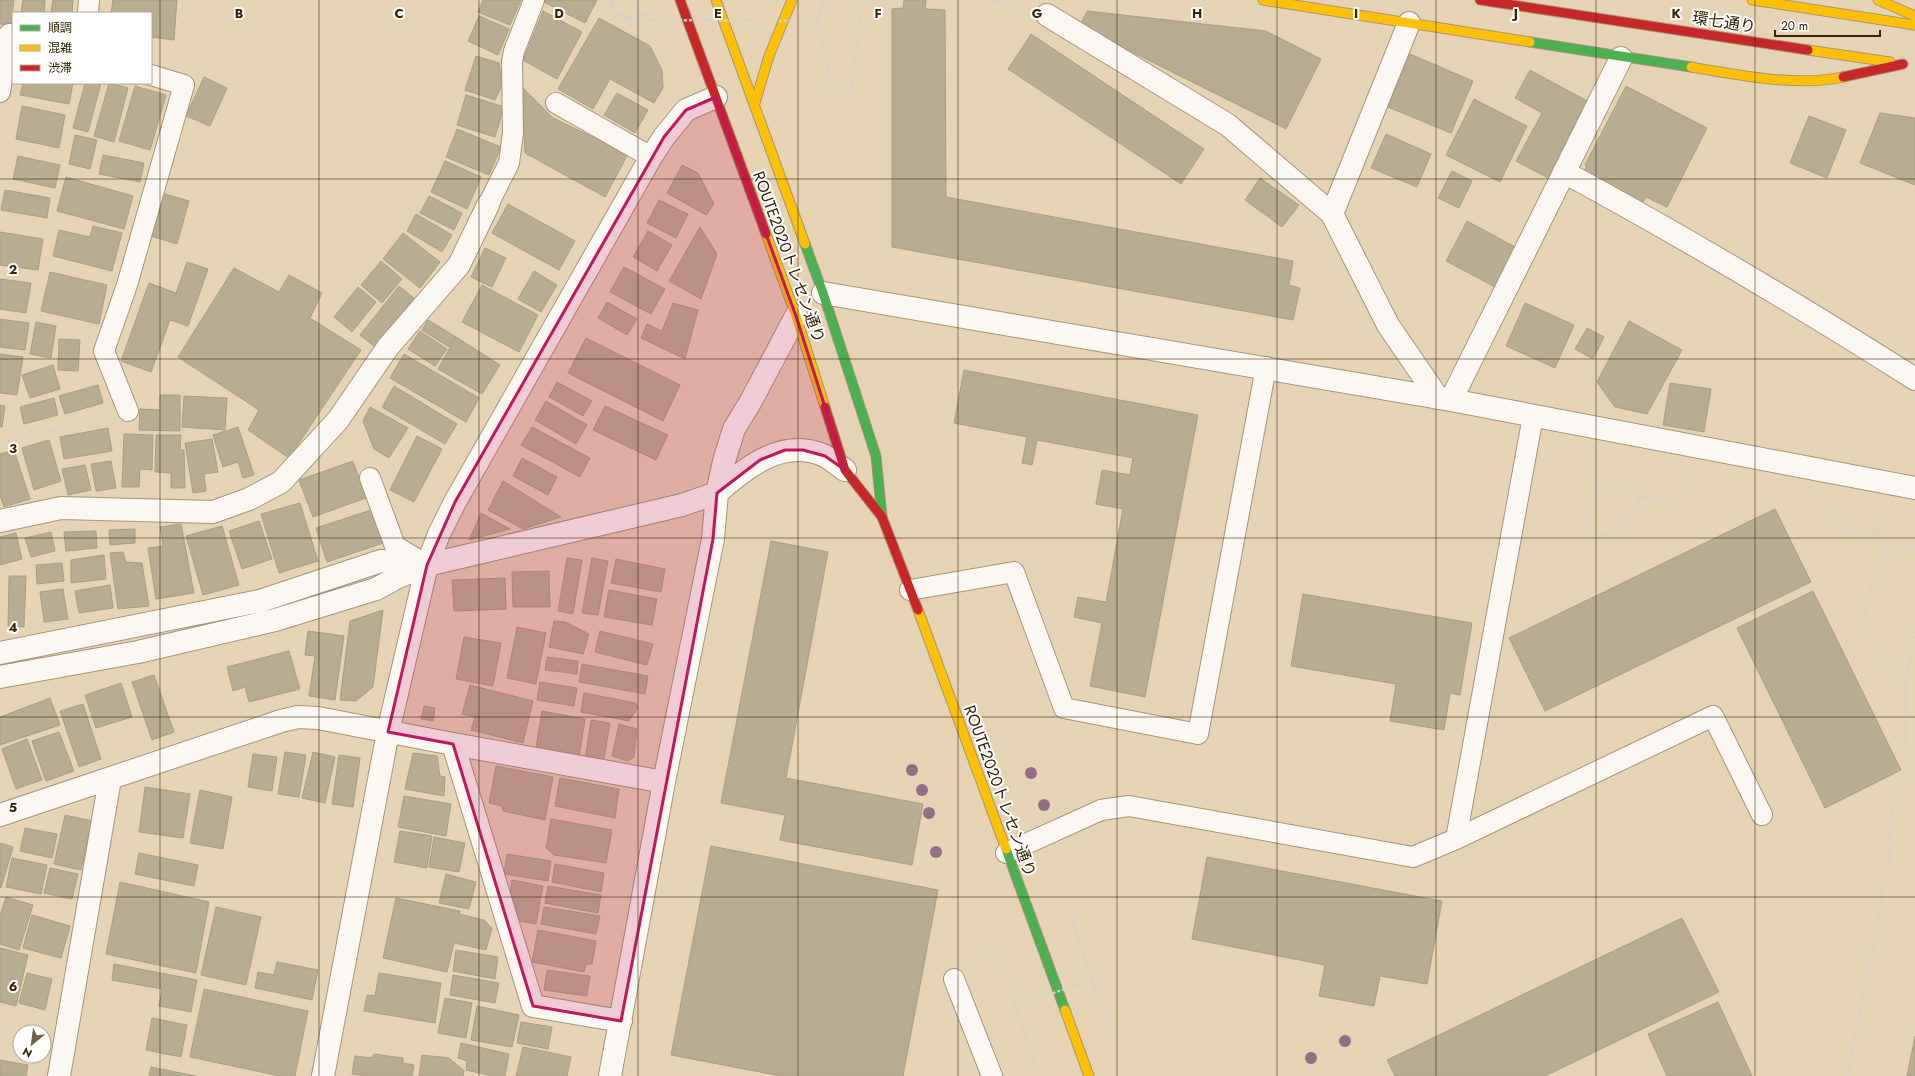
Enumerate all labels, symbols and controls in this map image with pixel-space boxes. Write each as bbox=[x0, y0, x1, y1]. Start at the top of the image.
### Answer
text: B bbox=[235, 4, 244, 23]
text: C bbox=[394, 4, 404, 23]
text: D bbox=[554, 4, 564, 23]
text: E bbox=[714, 4, 722, 23]
text: F bbox=[874, 4, 882, 23]
text: G bbox=[1032, 4, 1043, 23]
text: H bbox=[1192, 4, 1202, 23]
text: I bbox=[1354, 4, 1358, 23]
text: J bbox=[1511, 4, 1518, 23]
text: K bbox=[1671, 4, 1681, 23]
street label: 環七通り bbox=[1691, 6, 1757, 38]
legend bbox=[12, 12, 152, 84]
scale bar bbox=[1775, 12, 1880, 38]
text: 20 m bbox=[1781, 17, 1808, 35]
text: 順調 bbox=[48, 19, 72, 37]
text: 混雑 bbox=[48, 39, 72, 57]
text: 渋滞 bbox=[48, 59, 72, 77]
street label: ROUTE2020トレセン通り bbox=[747, 168, 831, 346]
text: 2 bbox=[9, 260, 17, 279]
text: 3 bbox=[9, 439, 17, 458]
text: 4 bbox=[8, 618, 18, 637]
street label: ROUTE2020トレセン通り bbox=[958, 702, 1042, 880]
text: 5 bbox=[9, 798, 17, 817]
text: 6 bbox=[9, 977, 18, 996]
north arrow bbox=[12, 1024, 52, 1064]
text: N bbox=[19, 1044, 35, 1062]

